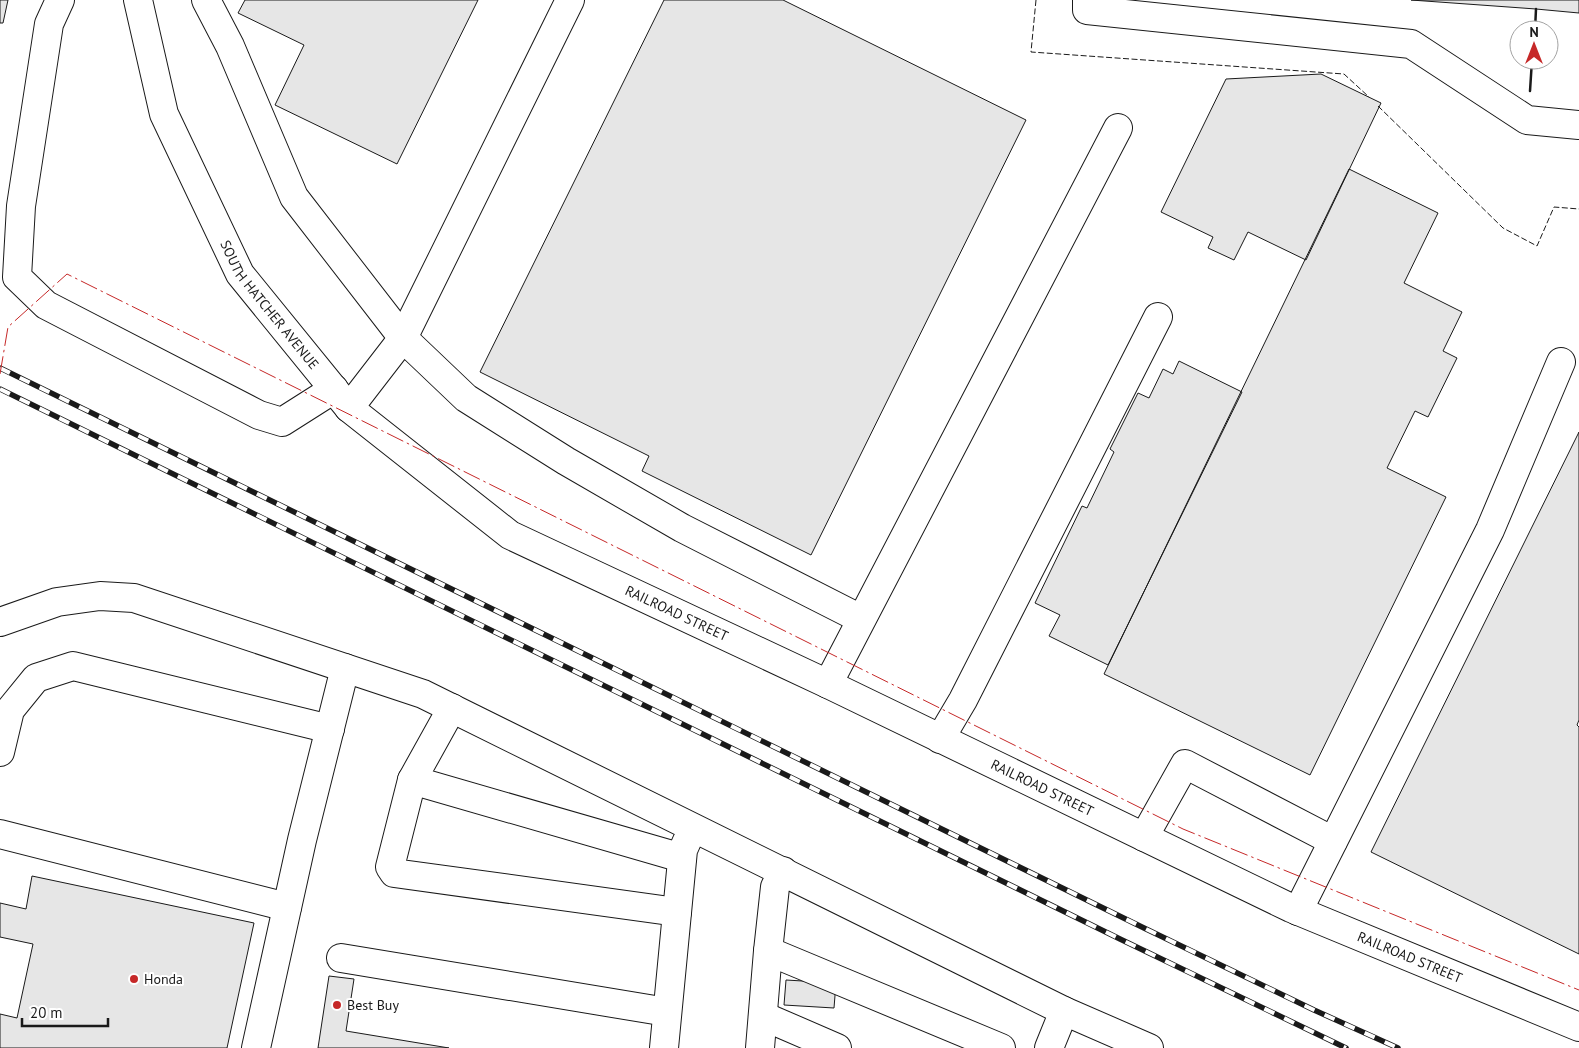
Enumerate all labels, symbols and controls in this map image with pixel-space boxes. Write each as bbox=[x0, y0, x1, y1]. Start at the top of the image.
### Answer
north arrow bbox=[1509, 20, 1559, 70]
text: N bbox=[1529, 23, 1539, 41]
street label: SOUTH HATCHER AVENUE bbox=[216, 237, 323, 373]
street label: RAILROAD STREET bbox=[622, 581, 731, 645]
street label: RAILROAD STREET bbox=[988, 755, 1097, 820]
street label: RAILROAD STREET bbox=[1355, 927, 1465, 987]
place label: Honda bbox=[144, 970, 183, 988]
marker: Honda bbox=[128, 973, 140, 985]
scale bar bbox=[22, 996, 109, 1028]
place label: Best Buy bbox=[347, 996, 399, 1014]
marker: Best Buy bbox=[331, 999, 343, 1011]
text: 20 m bbox=[30, 1003, 63, 1022]

